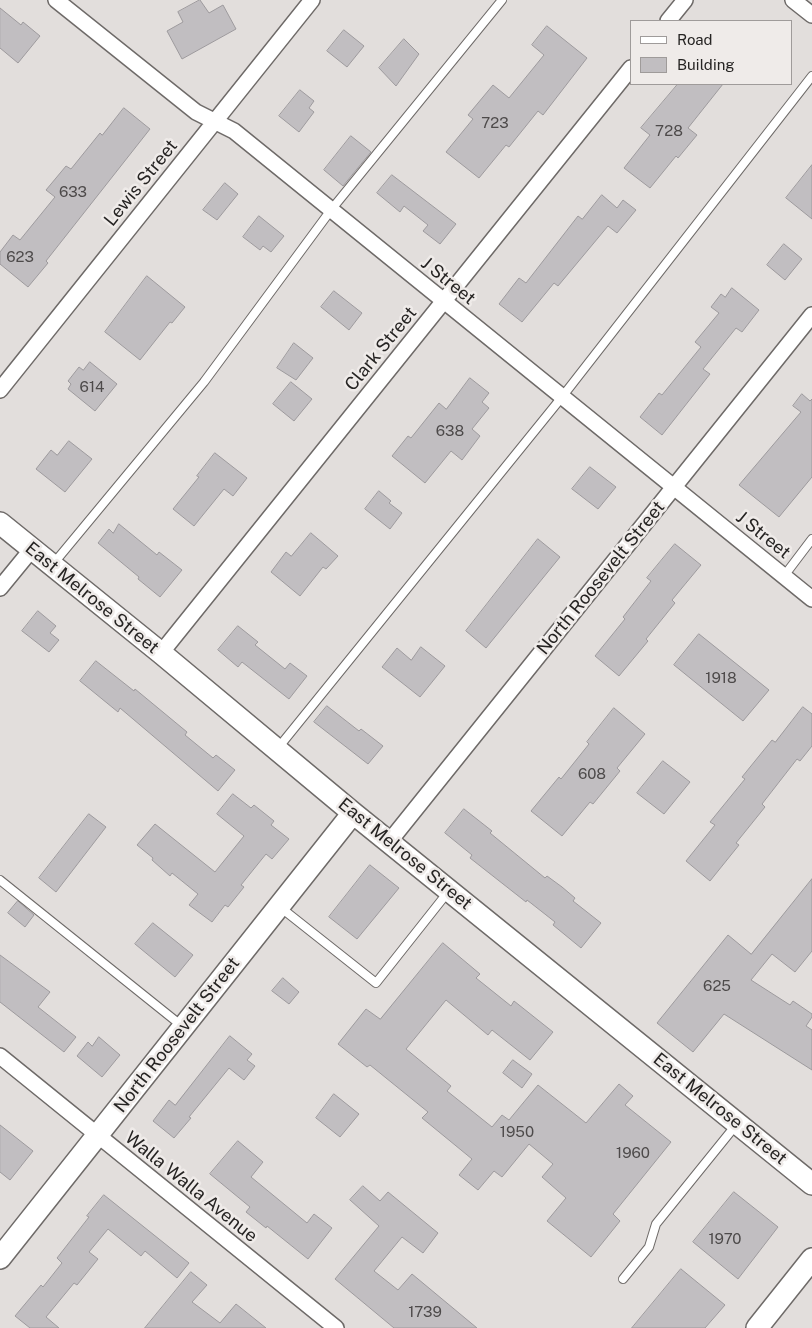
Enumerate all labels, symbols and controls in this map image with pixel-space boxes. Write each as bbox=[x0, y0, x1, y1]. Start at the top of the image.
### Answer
legend bbox=[630, 20, 792, 85]
text: Road bbox=[677, 31, 713, 48]
text: Building bbox=[677, 56, 735, 73]
house number: 723 bbox=[481, 114, 509, 132]
house number: 728 bbox=[655, 122, 683, 140]
street label: Lewis Street bbox=[100, 136, 182, 230]
house number: 633 bbox=[59, 183, 87, 201]
house number: 623 bbox=[6, 248, 34, 266]
street label: J Street bbox=[416, 252, 480, 310]
street label: Clark Street bbox=[341, 303, 421, 395]
house number: 614 bbox=[80, 378, 104, 396]
house number: 638 bbox=[436, 422, 464, 440]
street label: North Roosevelt Street bbox=[532, 497, 670, 659]
street label: J Street bbox=[731, 506, 795, 564]
street label: East Melrose Street bbox=[21, 537, 163, 659]
house number: 1918 bbox=[705, 669, 737, 687]
house number: 608 bbox=[578, 765, 606, 783]
street label: East Melrose Street bbox=[334, 793, 476, 915]
street label: North Roosevelt Street bbox=[110, 953, 244, 1117]
house number: 625 bbox=[703, 977, 731, 995]
street label: East Melrose Street bbox=[649, 1048, 791, 1170]
house number: 1950 bbox=[500, 1123, 534, 1141]
street label: Walla Walla Avenue bbox=[120, 1127, 262, 1247]
house number: 1960 bbox=[616, 1144, 650, 1162]
house number: 1970 bbox=[708, 1230, 742, 1248]
house number: 1739 bbox=[408, 1303, 442, 1321]

